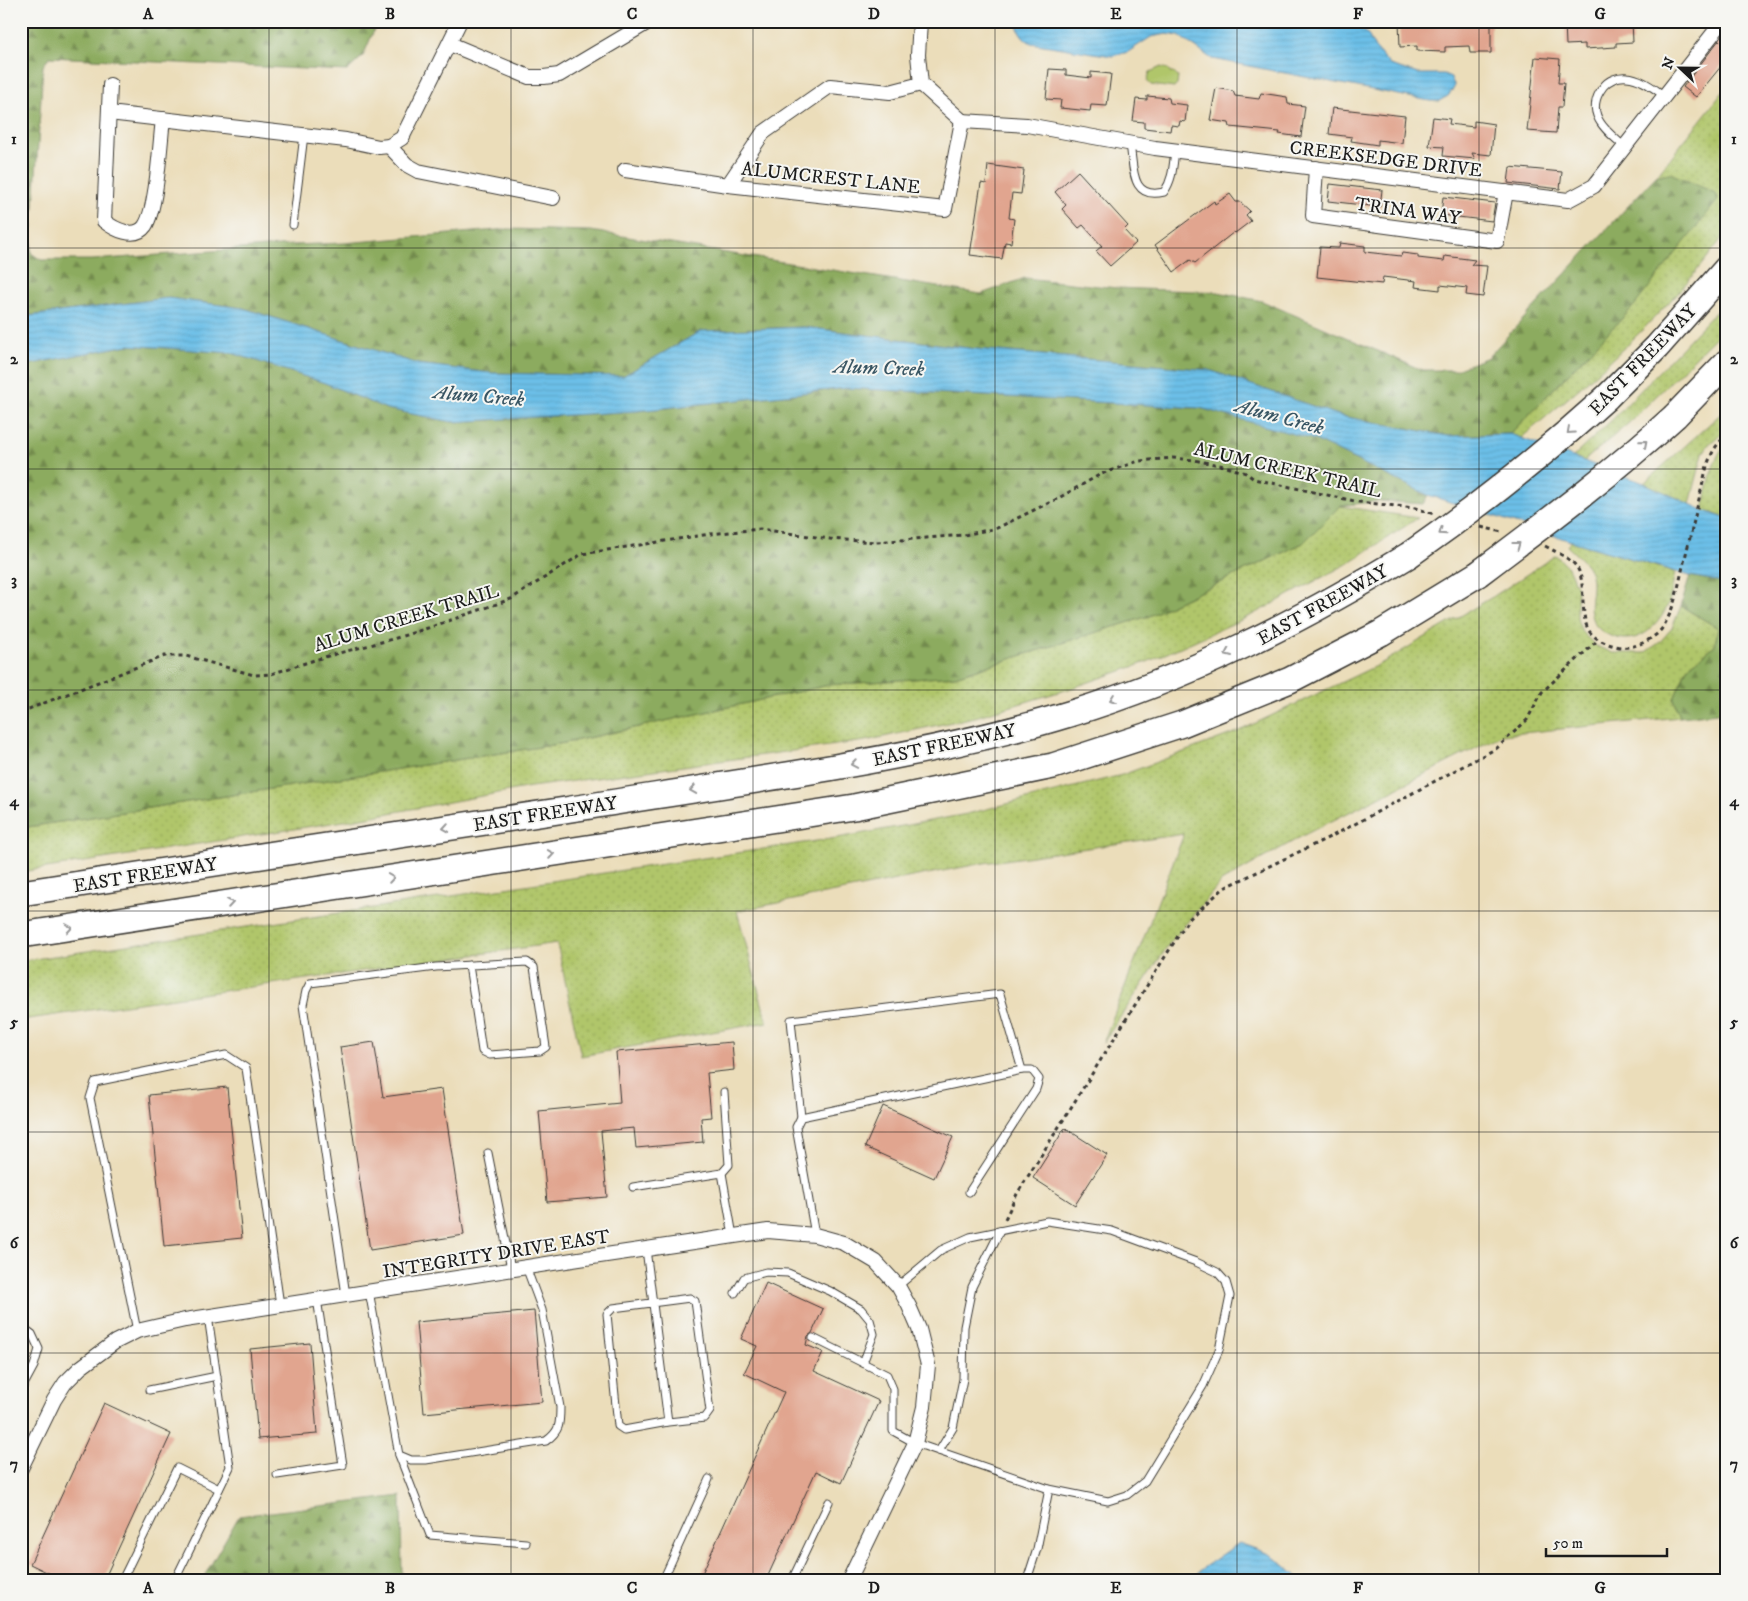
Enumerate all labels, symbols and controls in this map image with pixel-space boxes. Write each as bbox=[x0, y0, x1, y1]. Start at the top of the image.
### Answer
text: A bbox=[142, 4, 154, 24]
text: B bbox=[385, 4, 395, 24]
text: C bbox=[627, 4, 637, 24]
text: D bbox=[868, 4, 880, 24]
text: E bbox=[1110, 4, 1122, 24]
text: F bbox=[1353, 4, 1363, 24]
text: G bbox=[1594, 4, 1606, 24]
north arrow bbox=[1656, 42, 1706, 92]
text: N bbox=[1658, 54, 1680, 72]
text: 1 bbox=[11, 129, 17, 149]
text: 1 bbox=[1731, 129, 1737, 149]
street label: CREEKSEDGE DRIVE bbox=[1288, 136, 1483, 183]
street label: ALUMCREST LANE bbox=[740, 158, 921, 199]
street label: TRINA WAY bbox=[1353, 193, 1463, 230]
street label: EAST FREEWAY bbox=[1584, 299, 1703, 420]
text: 2 bbox=[10, 349, 19, 369]
text: 2 bbox=[1730, 349, 1739, 369]
water label: Alum Creek bbox=[831, 354, 925, 383]
water label: Alum Creek bbox=[431, 380, 526, 413]
water label: Alum Creek bbox=[1231, 393, 1327, 441]
one-way arrow bbox=[1566, 425, 1575, 434]
street label: ALUM CREEK TRAIL bbox=[1192, 438, 1384, 503]
one-way arrow bbox=[1639, 440, 1648, 449]
one-way arrow bbox=[1439, 526, 1448, 535]
one-way arrow bbox=[1511, 542, 1520, 550]
street label: EAST FREEWAY bbox=[1253, 559, 1393, 651]
text: 3 bbox=[11, 570, 17, 590]
text: 3 bbox=[1731, 570, 1737, 590]
street label: ALUM CREEK TRAIL bbox=[311, 579, 502, 657]
one-way arrow bbox=[1224, 647, 1233, 658]
one-way arrow bbox=[1109, 693, 1117, 703]
street label: EAST FREEWAY bbox=[871, 719, 1019, 772]
one-way arrow bbox=[849, 758, 858, 768]
one-way arrow bbox=[689, 784, 697, 795]
text: 4 bbox=[8, 791, 19, 811]
text: 4 bbox=[1728, 791, 1739, 811]
street label: EAST FREEWAY bbox=[471, 792, 620, 837]
one-way arrow bbox=[442, 822, 450, 833]
one-way arrow bbox=[547, 849, 556, 859]
street label: EAST FREEWAY bbox=[71, 853, 220, 898]
one-way arrow bbox=[386, 874, 395, 884]
one-way arrow bbox=[226, 899, 234, 909]
one-way arrow bbox=[65, 923, 74, 933]
text: 5 bbox=[9, 1012, 18, 1032]
text: 5 bbox=[1729, 1012, 1738, 1032]
street label: INTEGRITY DRIVE EAST bbox=[381, 1225, 612, 1284]
text: 6 bbox=[10, 1233, 20, 1253]
text: 6 bbox=[1730, 1233, 1740, 1253]
text: 7 bbox=[10, 1454, 18, 1474]
text: 7 bbox=[1730, 1454, 1738, 1474]
scale bar bbox=[1546, 1526, 1667, 1558]
text: 50 m bbox=[1553, 1534, 1583, 1553]
text: A bbox=[142, 1578, 154, 1598]
text: B bbox=[385, 1578, 395, 1598]
text: C bbox=[627, 1578, 637, 1598]
text: D bbox=[868, 1578, 880, 1598]
text: E bbox=[1110, 1578, 1122, 1598]
text: F bbox=[1353, 1578, 1363, 1598]
text: G bbox=[1594, 1578, 1606, 1598]

